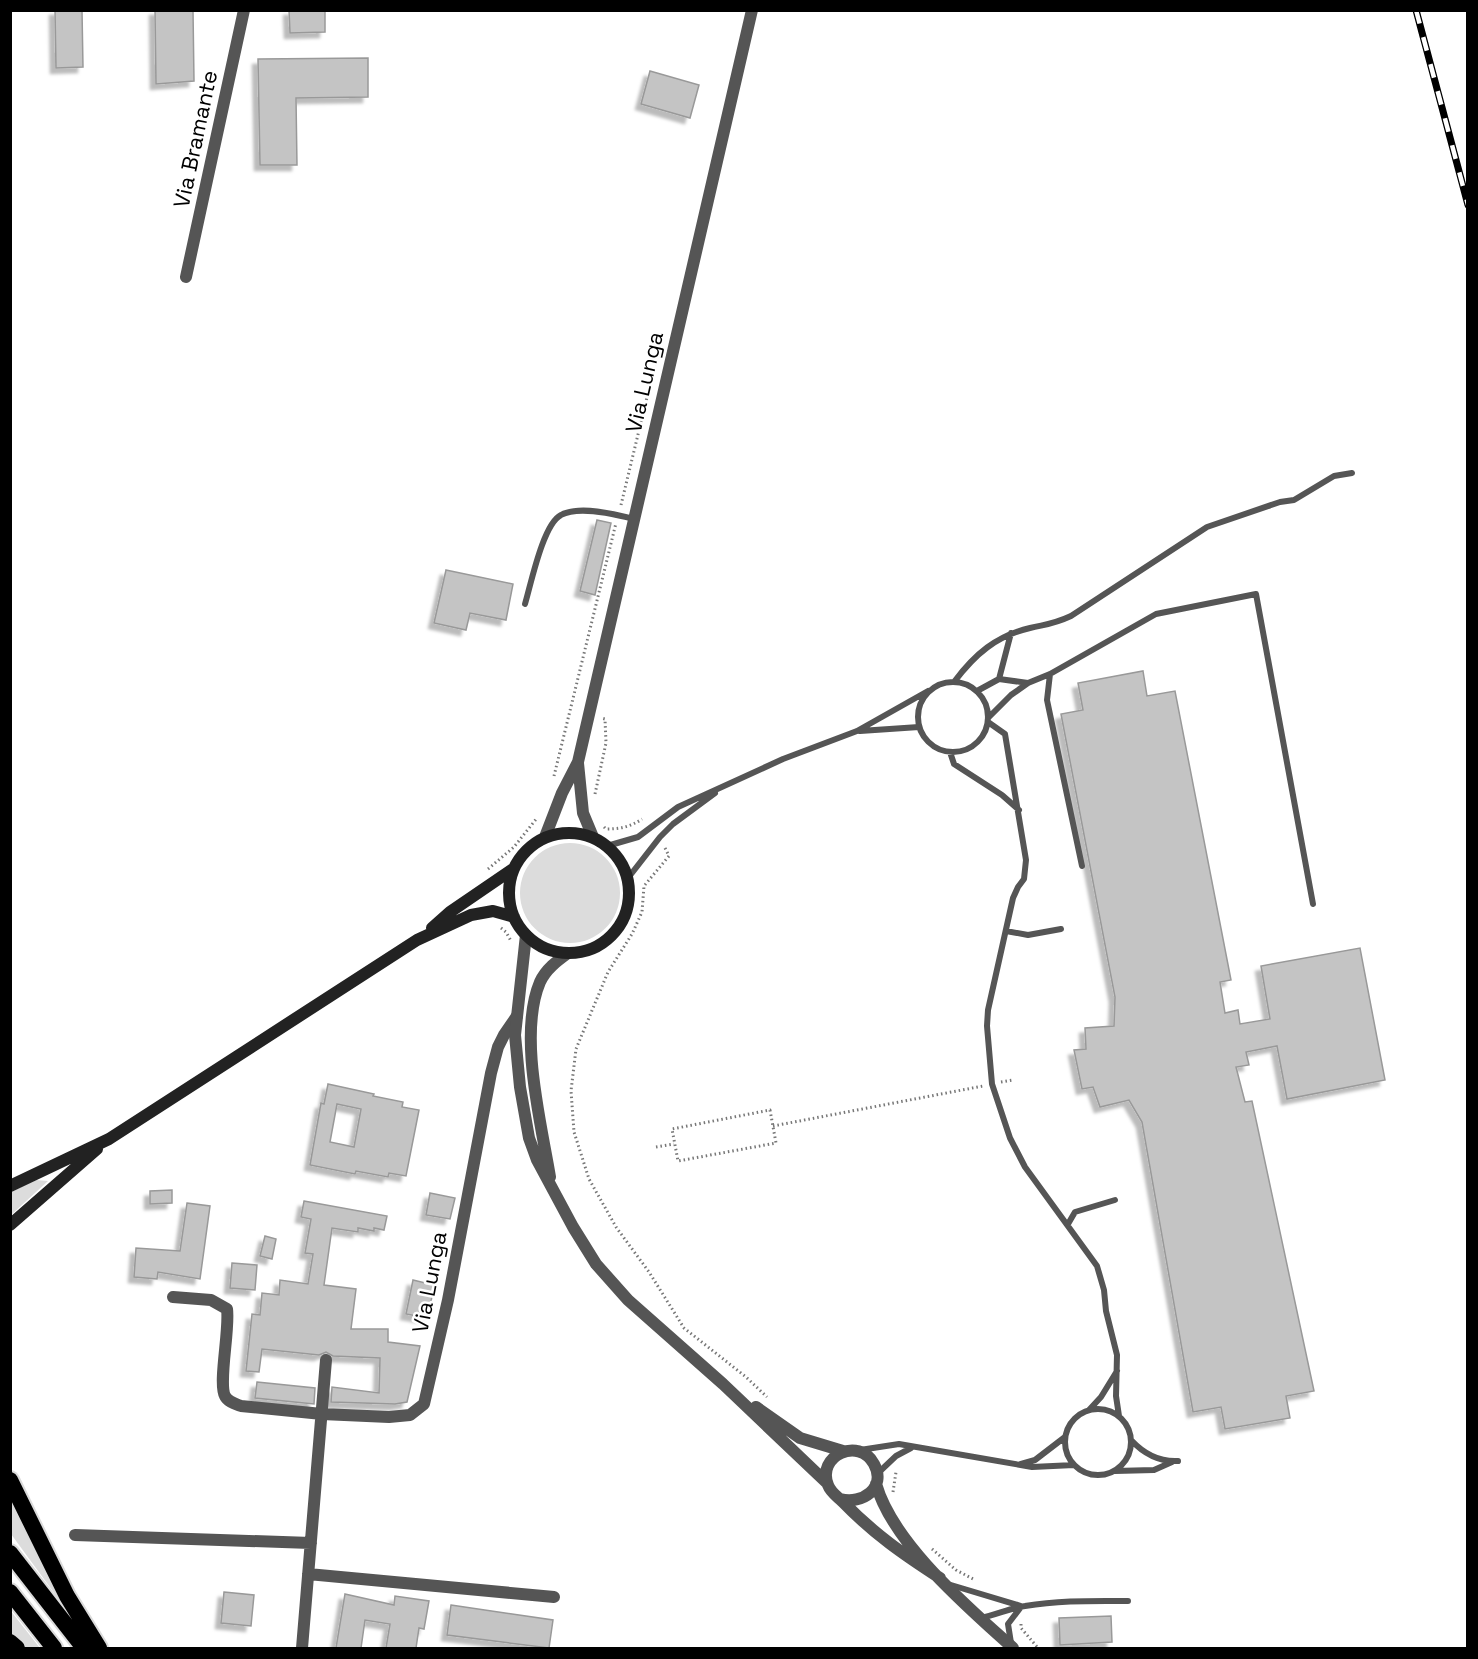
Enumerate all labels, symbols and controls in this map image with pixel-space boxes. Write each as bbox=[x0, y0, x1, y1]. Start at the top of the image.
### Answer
street label: Via Bramante bbox=[167, 68, 223, 210]
street label: Via Lunga bbox=[619, 328, 669, 435]
street label: Via Lunga bbox=[405, 1228, 453, 1335]

